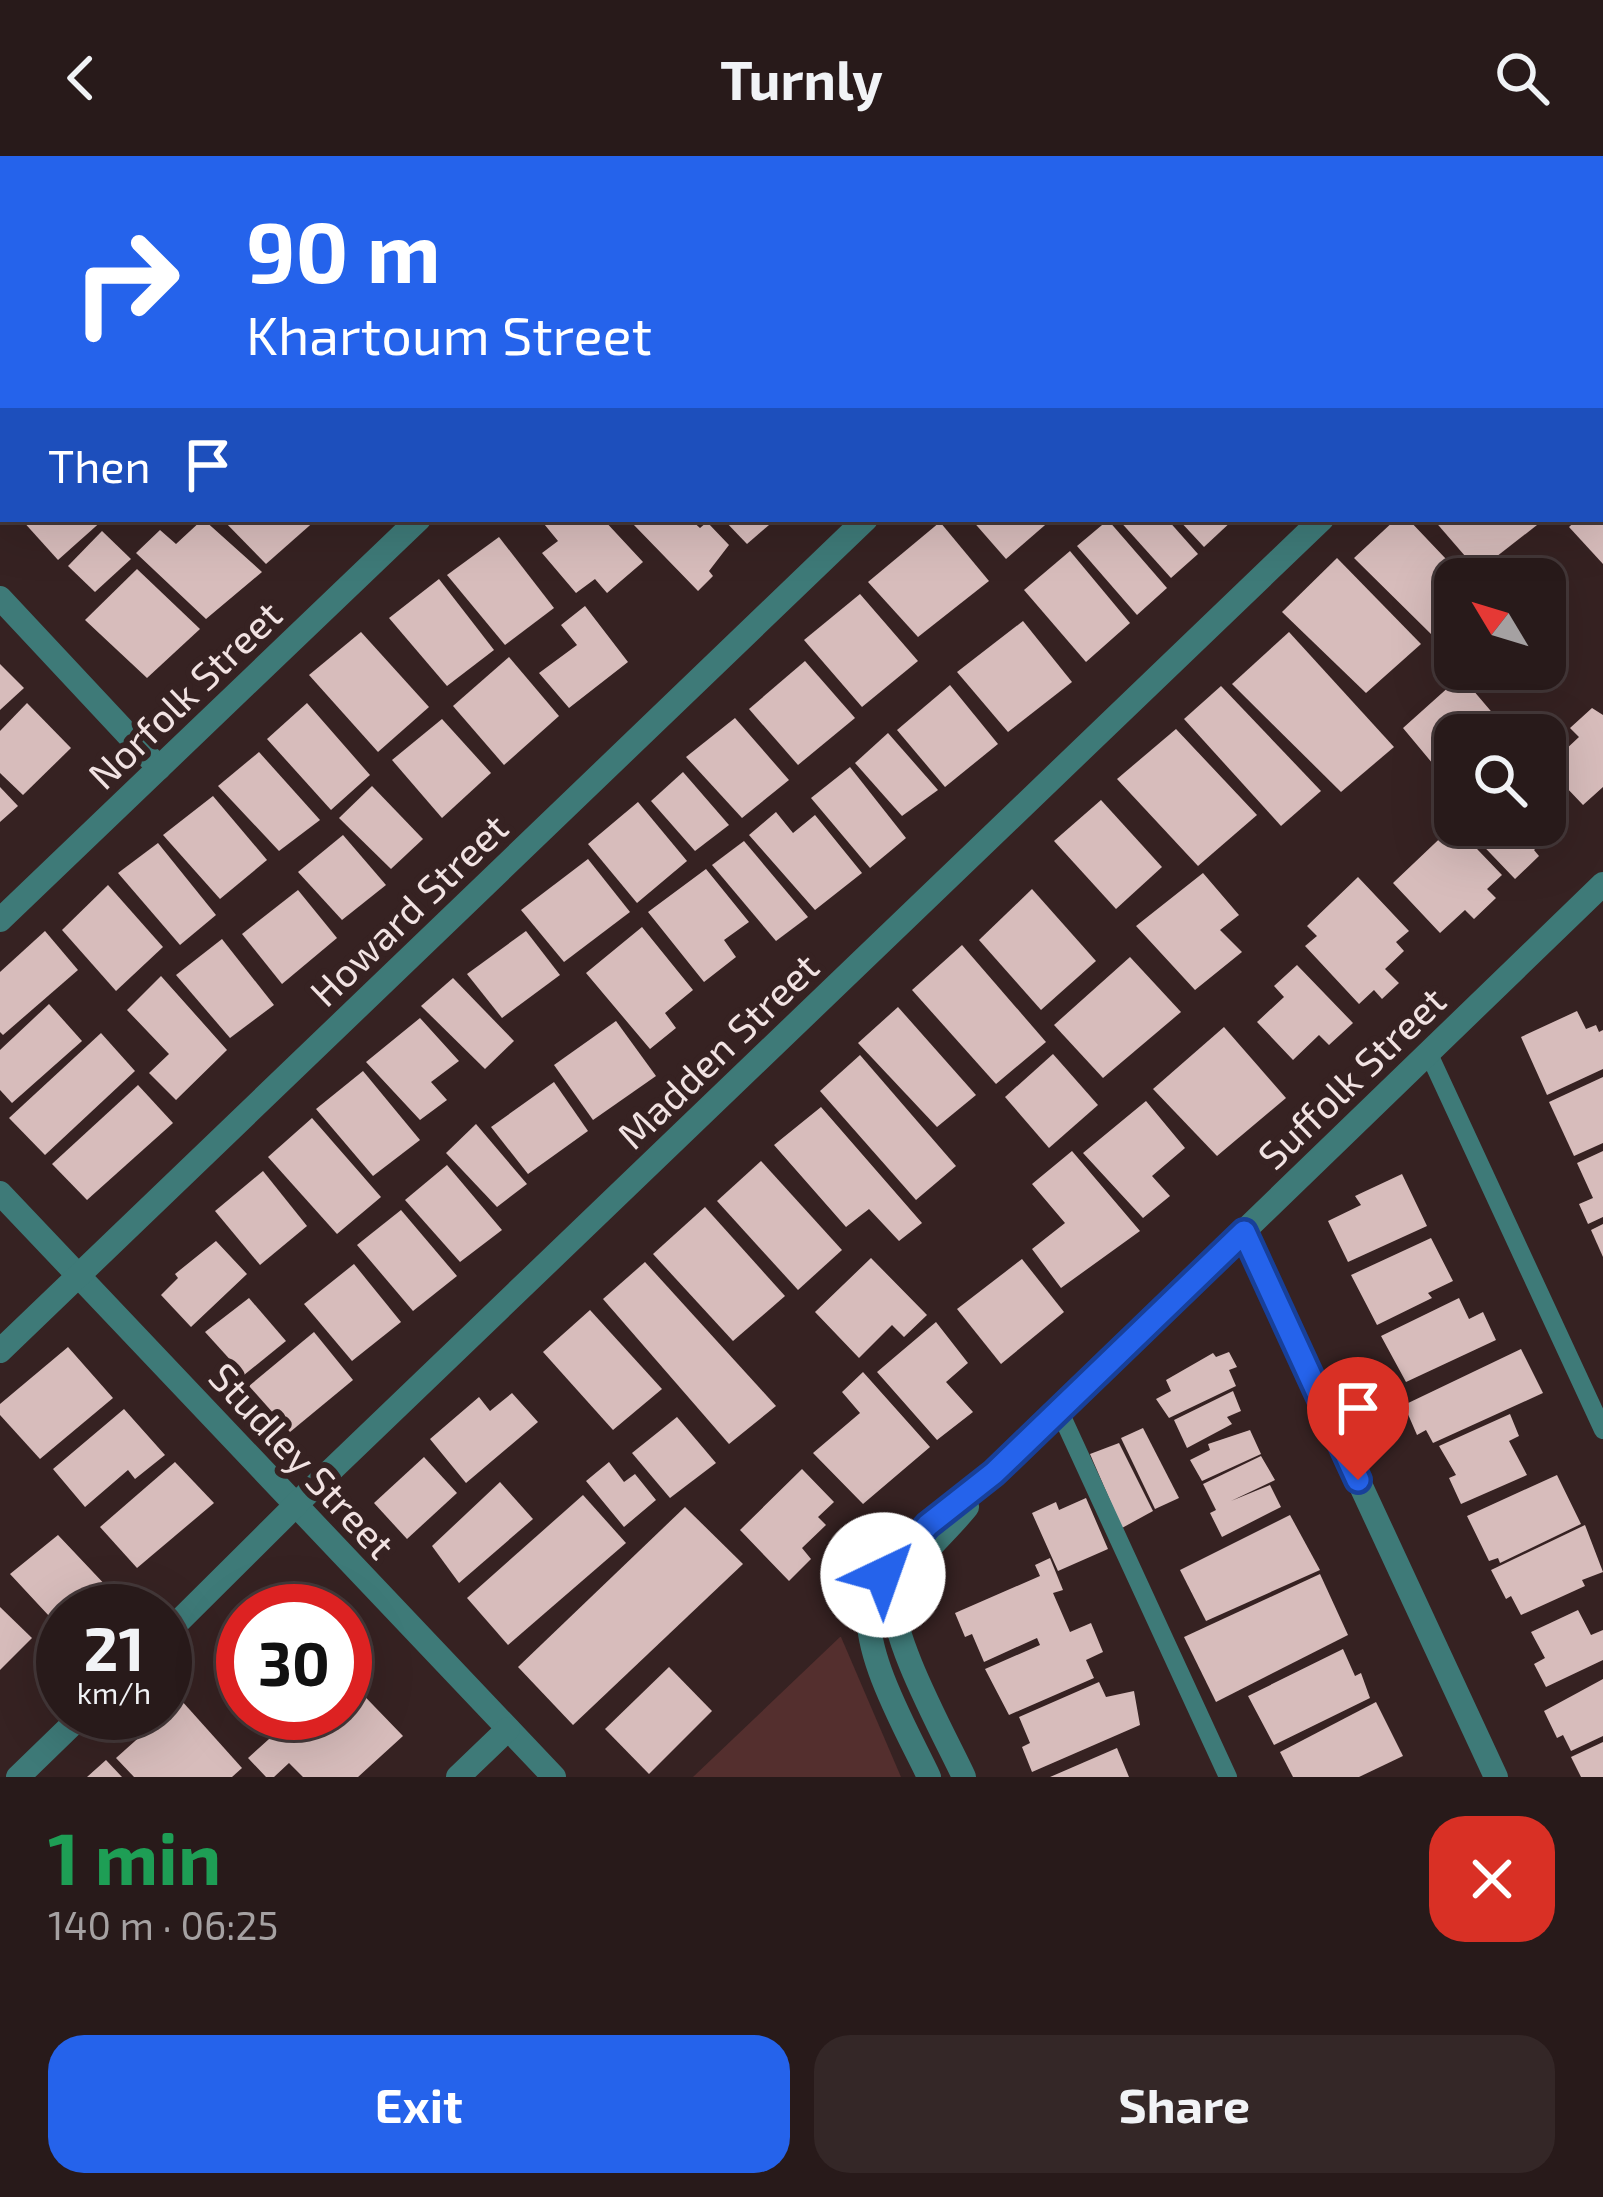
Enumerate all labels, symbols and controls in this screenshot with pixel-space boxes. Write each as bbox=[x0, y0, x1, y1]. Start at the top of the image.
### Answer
icon: back bbox=[48, 45, 114, 111]
icon: search bbox=[1489, 45, 1555, 111]
text: Turnly bbox=[720, 46, 883, 111]
text: 90 m bbox=[246, 199, 441, 300]
icon: right bbox=[48, 204, 204, 360]
text: Khartoum Street bbox=[246, 301, 652, 366]
icon: arrive bbox=[175, 432, 241, 498]
text: Then bbox=[48, 438, 151, 492]
north arrow bbox=[1434, 558, 1566, 690]
map controls bbox=[1434, 558, 1566, 846]
street label: Norfolk Street bbox=[78, 590, 290, 798]
button: search bbox=[1434, 714, 1566, 846]
street label: Howard Street bbox=[300, 803, 516, 1015]
street label: Madden Street bbox=[607, 942, 827, 1158]
street label: Suffolk Street bbox=[1248, 976, 1454, 1178]
street label: Studley Street bbox=[200, 1352, 406, 1568]
pin bbox=[1307, 1357, 1409, 1480]
icon: arrive bbox=[1325, 1375, 1391, 1441]
position arrow bbox=[820, 1512, 946, 1638]
speed limit sign: 30 bbox=[216, 1584, 372, 1740]
text: 21 bbox=[84, 1611, 144, 1683]
text: km/h bbox=[77, 1674, 151, 1710]
text: 1 min bbox=[48, 1813, 221, 1899]
button: close bbox=[1429, 1816, 1555, 1942]
text: 140 m · 06:25 bbox=[48, 1901, 278, 1948]
button: Exit bbox=[48, 2035, 790, 2173]
button: Share bbox=[814, 2035, 1555, 2173]

